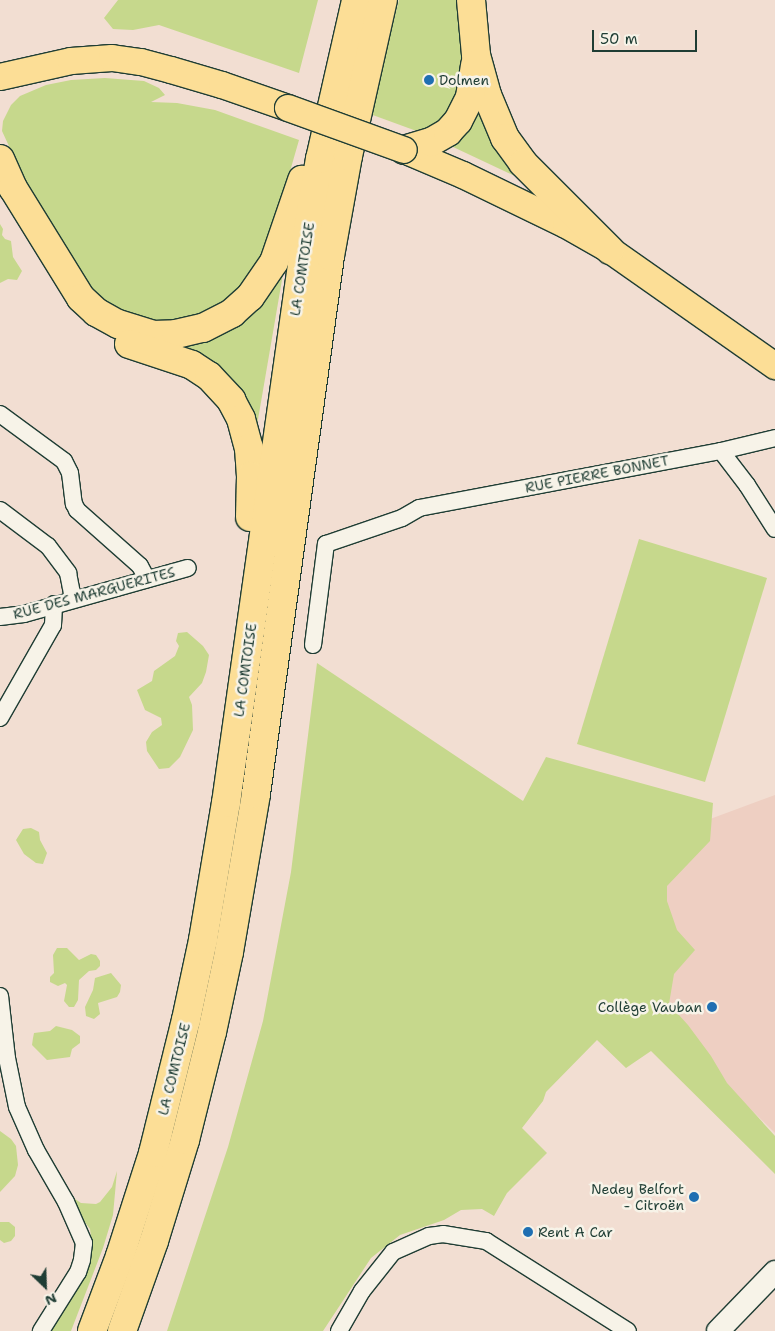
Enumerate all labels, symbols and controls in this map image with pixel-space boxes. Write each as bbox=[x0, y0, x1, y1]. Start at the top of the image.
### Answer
scale bar bbox=[595, 20, 700, 52]
text: 50 m bbox=[600, 29, 638, 49]
place label: Dolmen bbox=[439, 72, 489, 88]
marker: Dolmen bbox=[423, 74, 435, 86]
street label: LA COMTOISE bbox=[286, 221, 318, 317]
street label: RUE PIERRE BONNET bbox=[524, 452, 670, 496]
street label: RUE DES MARGUERITES bbox=[11, 563, 177, 623]
street label: LA COMTOISE bbox=[230, 622, 260, 718]
place label: Collège Vauban bbox=[598, 999, 702, 1015]
marker: Collège Vauban bbox=[706, 1001, 718, 1013]
street label: LA COMTOISE bbox=[154, 1021, 194, 1117]
place label: Nedey Belfort - Citroën bbox=[591, 1181, 684, 1214]
marker: Nedey Belfort - Citroën bbox=[688, 1191, 700, 1203]
place label: Rent A Car bbox=[538, 1224, 613, 1240]
marker: Rent A Car bbox=[522, 1226, 534, 1238]
north arrow bbox=[20, 1261, 70, 1311]
text: N bbox=[42, 1289, 60, 1310]

